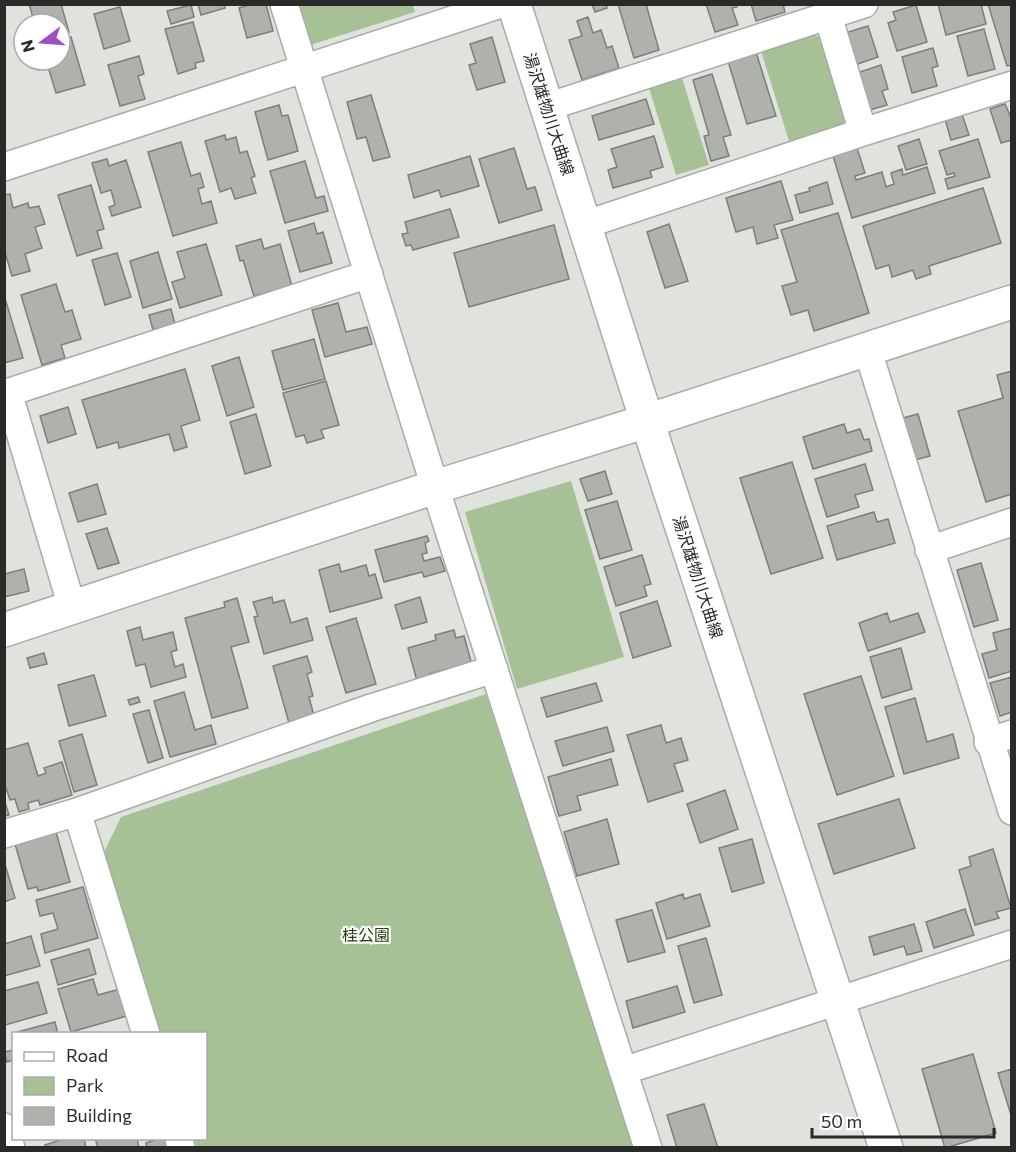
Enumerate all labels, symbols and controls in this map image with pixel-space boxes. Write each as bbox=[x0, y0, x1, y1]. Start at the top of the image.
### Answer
north arrow bbox=[12, 12, 72, 72]
text: N bbox=[16, 38, 38, 55]
street label: 湯沢雄物川大曲線 bbox=[521, 50, 578, 178]
street label: 湯沢雄物川大曲線 bbox=[670, 513, 727, 641]
park label: 桂公園 bbox=[342, 925, 390, 944]
legend bbox=[12, 1032, 207, 1140]
text: Road bbox=[66, 1044, 108, 1066]
text: Park bbox=[66, 1074, 104, 1096]
scale bar bbox=[812, 1101, 994, 1139]
text: Building bbox=[66, 1104, 132, 1126]
text: 50 m bbox=[821, 1110, 862, 1132]

